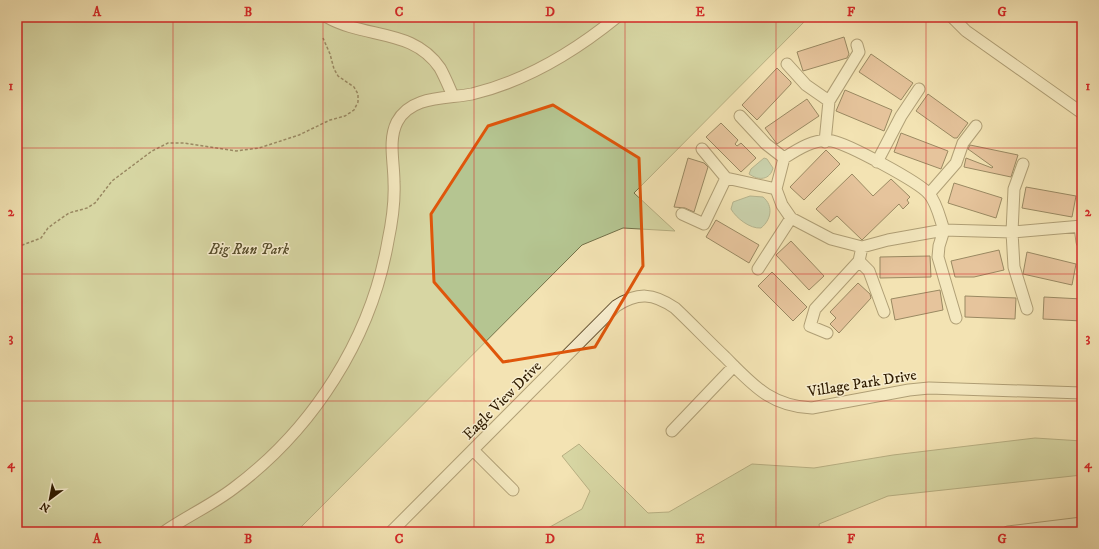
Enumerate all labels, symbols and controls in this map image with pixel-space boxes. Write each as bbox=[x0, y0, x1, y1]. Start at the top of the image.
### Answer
text: A bbox=[92, 4, 102, 20]
text: B bbox=[244, 4, 252, 20]
text: C bbox=[395, 4, 404, 20]
text: D bbox=[545, 4, 555, 20]
text: E bbox=[695, 4, 705, 20]
text: F bbox=[847, 4, 856, 20]
text: G bbox=[997, 4, 1007, 20]
text: 1 bbox=[9, 78, 14, 94]
text: 1 bbox=[1086, 78, 1091, 94]
text: 2 bbox=[8, 204, 15, 220]
text: 2 bbox=[1085, 204, 1092, 220]
park label: Big Run Park bbox=[208, 240, 290, 259]
text: 3 bbox=[9, 330, 14, 346]
text: 3 bbox=[1086, 330, 1091, 346]
street label: Eagle View Drive bbox=[459, 357, 546, 444]
street label: Village Park Drive bbox=[805, 366, 918, 402]
text: 4 bbox=[6, 456, 15, 473]
text: 4 bbox=[1083, 456, 1092, 473]
north arrow bbox=[30, 479, 70, 519]
text: N bbox=[38, 498, 53, 515]
text: A bbox=[92, 531, 102, 547]
text: B bbox=[244, 531, 252, 547]
text: C bbox=[395, 531, 404, 547]
text: D bbox=[545, 531, 555, 547]
text: E bbox=[695, 531, 705, 547]
text: F bbox=[847, 531, 856, 547]
text: G bbox=[997, 531, 1007, 547]

